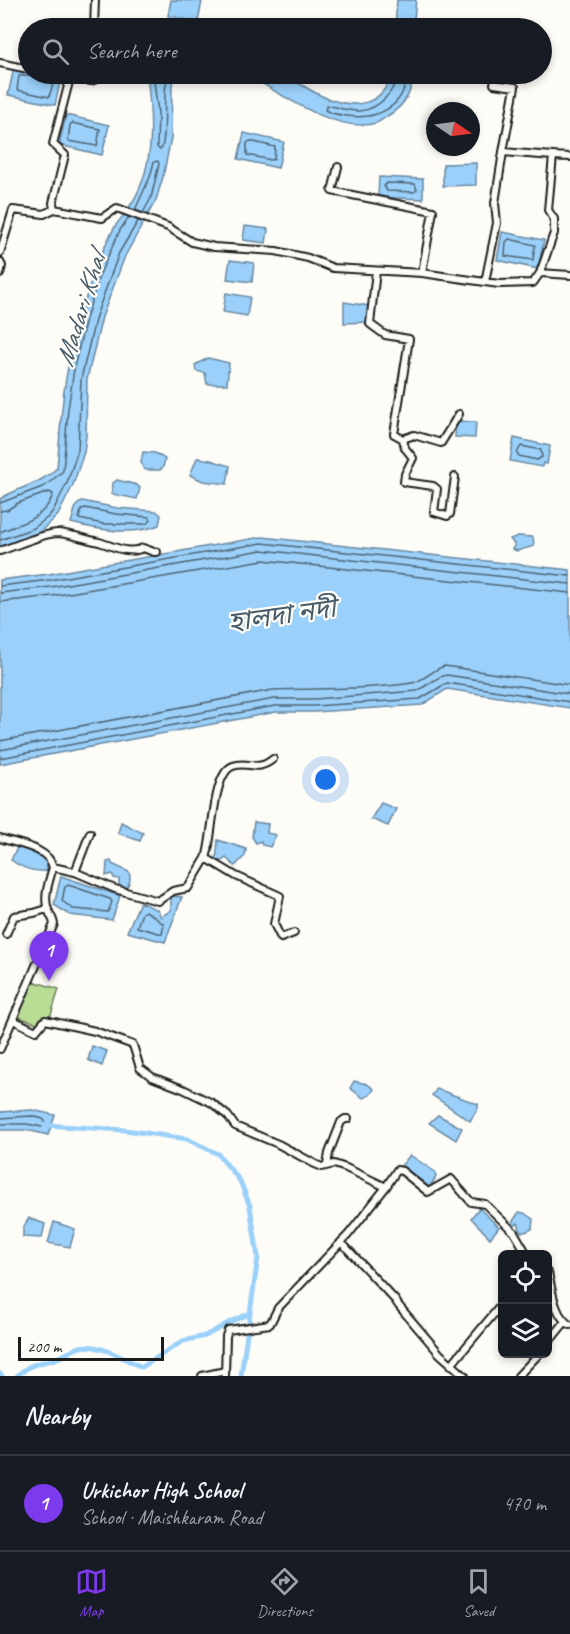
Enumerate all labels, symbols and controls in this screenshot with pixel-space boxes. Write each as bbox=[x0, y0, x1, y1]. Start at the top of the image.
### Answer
search box bbox=[18, 18, 552, 84]
icon: search bbox=[39, 35, 72, 68]
text: Search here bbox=[87, 37, 177, 65]
north arrow bbox=[426, 102, 480, 156]
water label: Madari Khal bbox=[47, 241, 116, 370]
water label: হালদা নদী bbox=[226, 590, 343, 639]
your location bbox=[311, 765, 340, 794]
pin: 1 bbox=[29, 932, 68, 981]
map controls bbox=[498, 1250, 552, 1358]
button: locate bbox=[498, 1250, 552, 1304]
button: layers bbox=[498, 1304, 552, 1358]
scale bar bbox=[18, 1334, 164, 1362]
text: 200 m bbox=[27, 1337, 61, 1357]
text: Nearby bbox=[24, 1399, 89, 1432]
text: Urkichor High School bbox=[81, 1477, 242, 1505]
text: 1 bbox=[39, 1491, 48, 1516]
text: 470 m bbox=[503, 1491, 546, 1516]
text: School · Maishkaram Road bbox=[81, 1505, 262, 1530]
tab: Map bbox=[75, 1565, 108, 1621]
tab: Directions bbox=[257, 1565, 313, 1621]
tab: Saved bbox=[462, 1565, 495, 1621]

